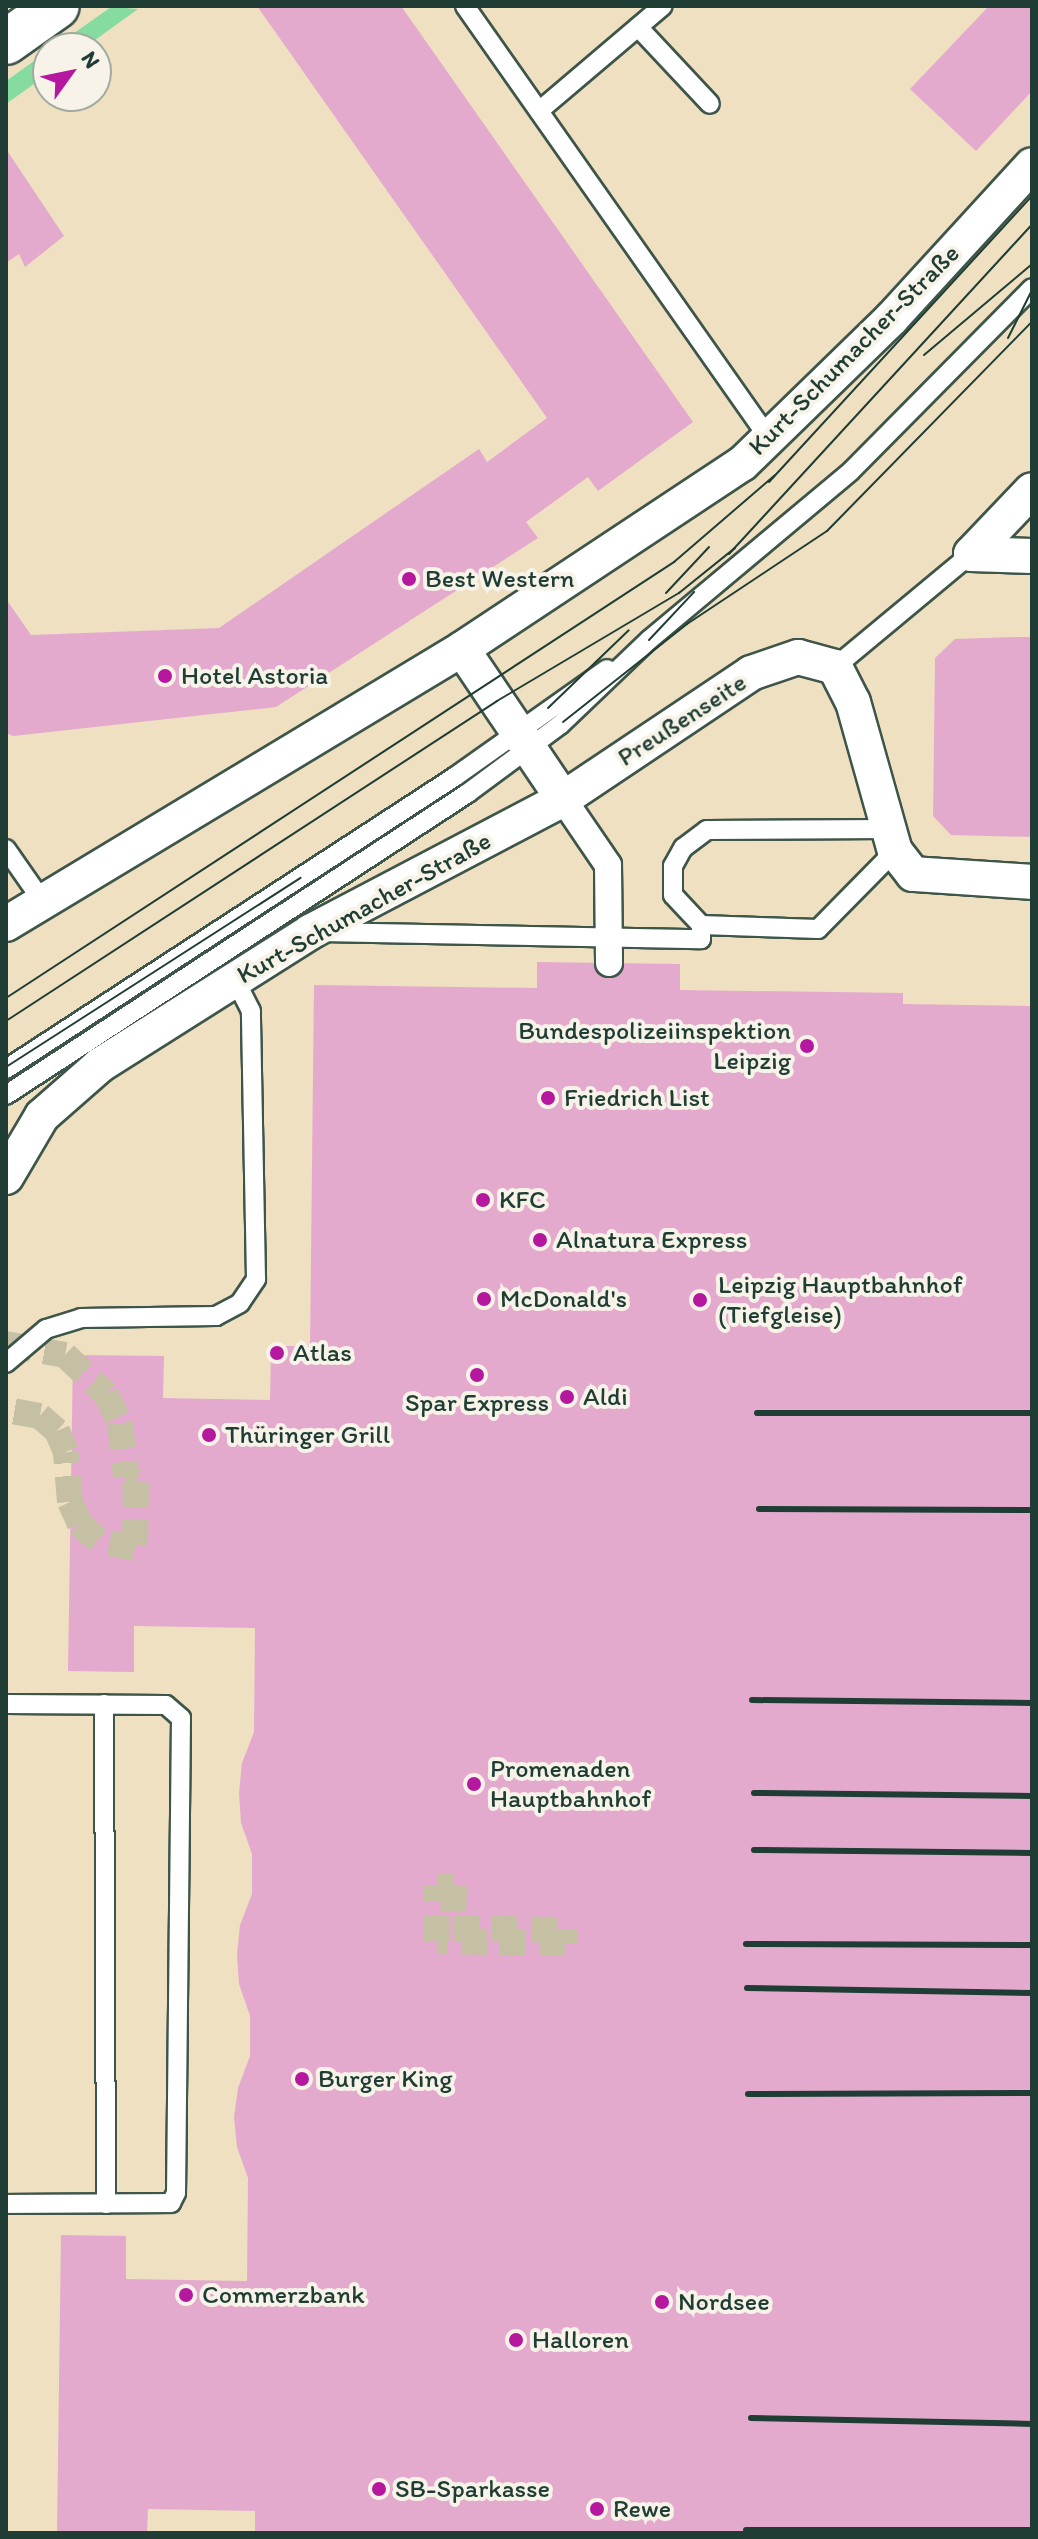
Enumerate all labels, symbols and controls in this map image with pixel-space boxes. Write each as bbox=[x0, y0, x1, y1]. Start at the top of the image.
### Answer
north arrow bbox=[32, 32, 112, 112]
text: N bbox=[75, 46, 106, 73]
street label: Kurt-Schumacher-Straße bbox=[742, 238, 966, 462]
place label: Best Western bbox=[425, 563, 574, 595]
marker: Best Western bbox=[400, 570, 418, 588]
place label: Hotel Astoria bbox=[181, 660, 329, 692]
marker: Hotel Astoria bbox=[156, 667, 174, 685]
street label: Preußenseite bbox=[612, 667, 752, 773]
street label: Kurt-Schumacher-Straße bbox=[232, 825, 496, 991]
place label: Bundespolizeiinspektion Leipzig bbox=[518, 1015, 791, 1076]
marker: Bundespolizeiinspektion Leipzig bbox=[798, 1037, 816, 1055]
place label: Friedrich List bbox=[564, 1082, 710, 1114]
marker: Friedrich List bbox=[539, 1089, 557, 1107]
place label: KFC bbox=[499, 1184, 546, 1216]
marker: KFC bbox=[474, 1191, 492, 1209]
place label: Alnatura Express bbox=[556, 1224, 747, 1256]
marker: Alnatura Express bbox=[531, 1231, 549, 1249]
place label: Leipzig Hauptbahnhof (Tiefgleise) bbox=[718, 1269, 963, 1330]
place label: McDonald's bbox=[500, 1283, 627, 1315]
marker: Leipzig Hauptbahnhof (Tiefgleise) bbox=[689, 1289, 711, 1311]
marker: McDonald's bbox=[475, 1290, 493, 1308]
place label: Atlas bbox=[293, 1337, 352, 1369]
marker: Atlas bbox=[268, 1344, 286, 1362]
marker: Spar Express bbox=[468, 1366, 486, 1384]
place label: Aldi bbox=[583, 1381, 628, 1413]
place label: Spar Express bbox=[405, 1387, 549, 1419]
marker: Aldi bbox=[558, 1388, 576, 1406]
place label: Thüringer Grill bbox=[225, 1419, 390, 1451]
marker: Thüringer Grill bbox=[200, 1426, 218, 1444]
place label: Promenaden Hauptbahnhof bbox=[490, 1753, 651, 1814]
marker: Promenaden Hauptbahnhof bbox=[465, 1775, 483, 1793]
place label: Burger King bbox=[318, 2063, 452, 2095]
marker: Burger King bbox=[293, 2070, 311, 2088]
place label: Commerzbank bbox=[202, 2279, 365, 2311]
marker: Commerzbank bbox=[177, 2286, 195, 2304]
place label: Nordsee bbox=[678, 2286, 770, 2318]
marker: Nordsee bbox=[653, 2293, 671, 2311]
place label: Halloren bbox=[532, 2324, 629, 2356]
marker: Halloren bbox=[507, 2331, 525, 2349]
place label: SB-Sparkasse bbox=[395, 2473, 550, 2505]
marker: SB-Sparkasse bbox=[370, 2480, 388, 2498]
place label: Rewe bbox=[613, 2493, 671, 2525]
marker: Rewe bbox=[588, 2500, 606, 2518]

